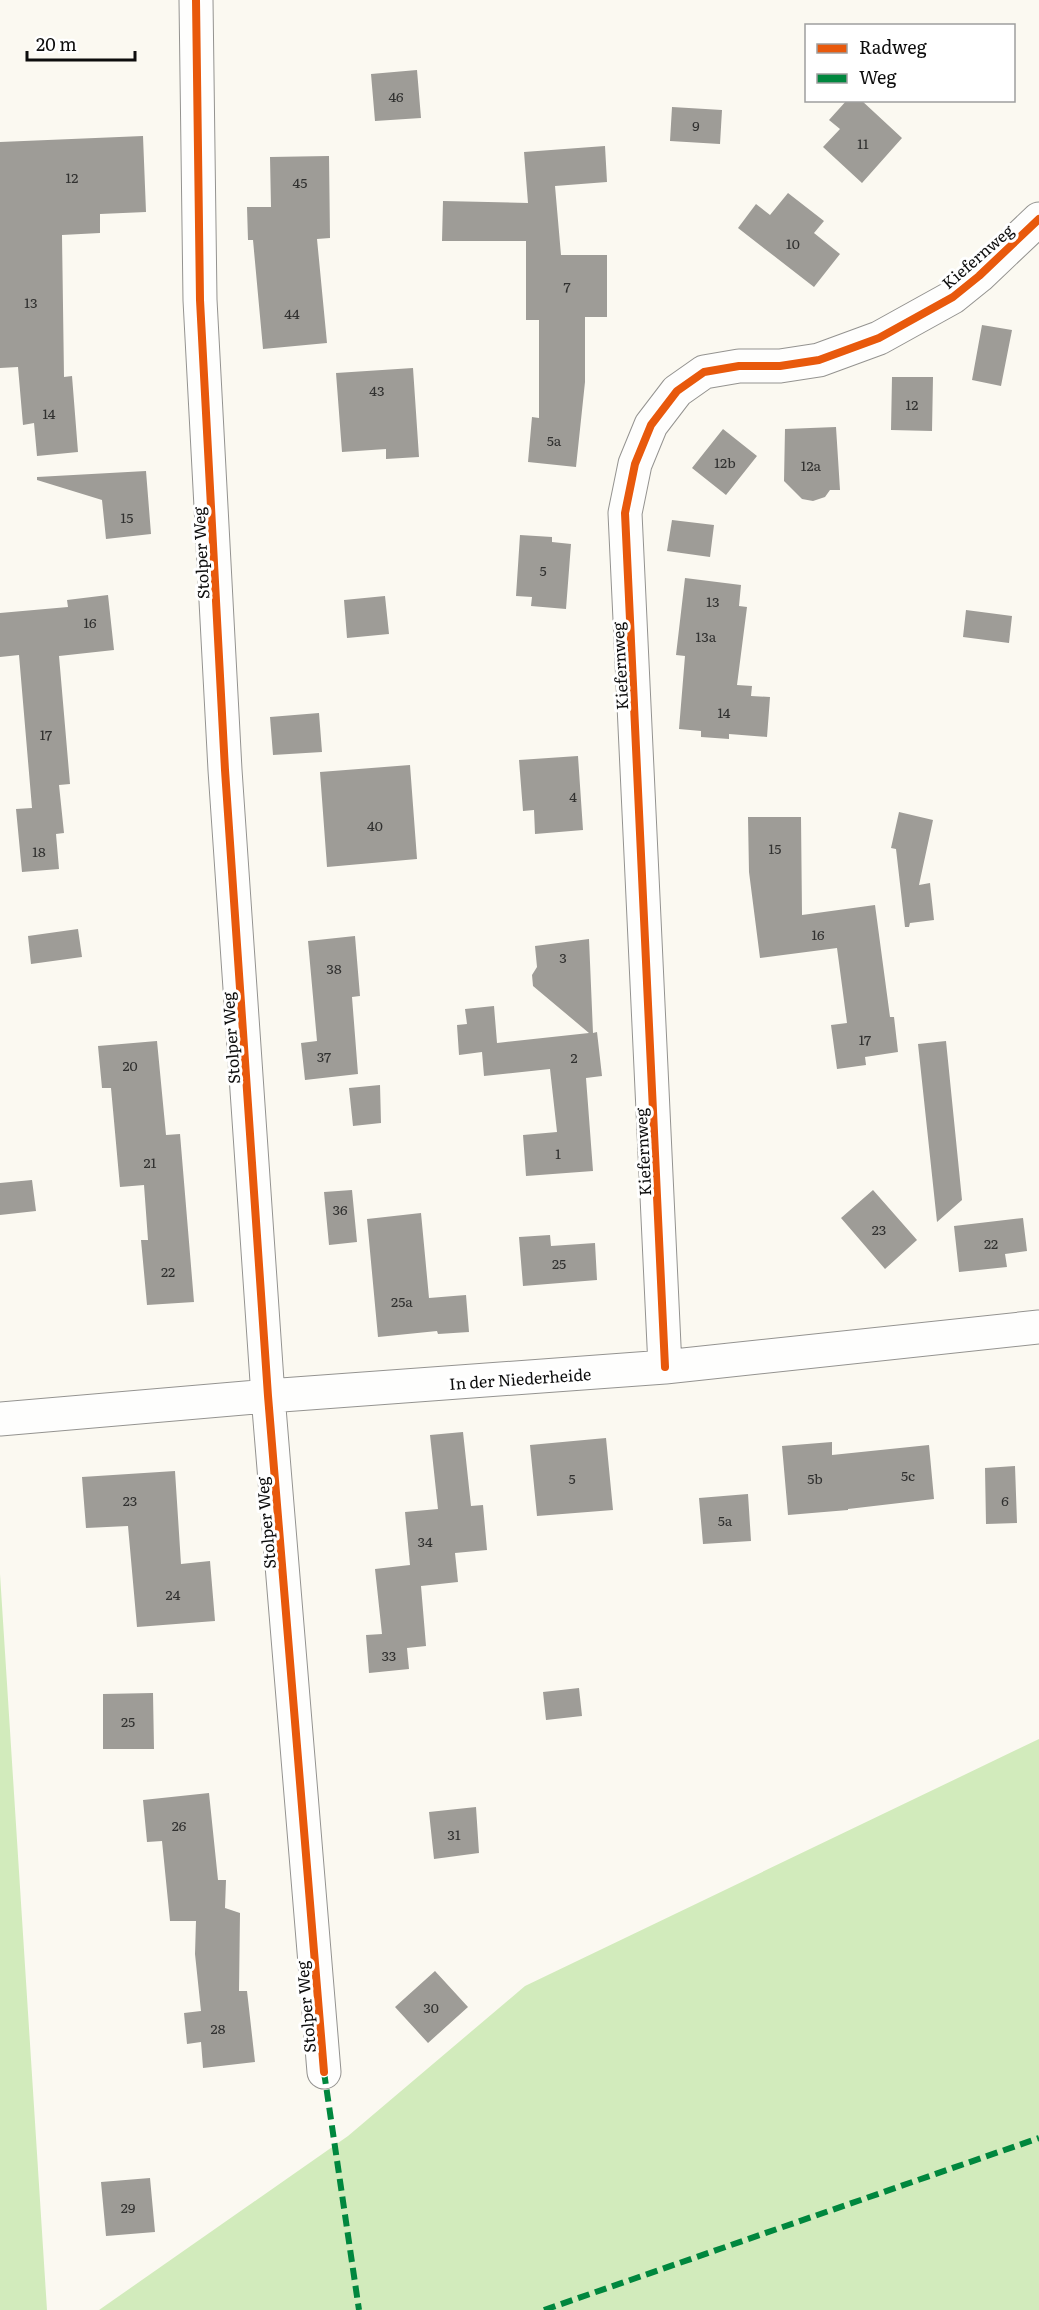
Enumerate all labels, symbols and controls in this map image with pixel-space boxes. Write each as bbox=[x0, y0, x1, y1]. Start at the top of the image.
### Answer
scale bar bbox=[27, 24, 135, 62]
legend bbox=[805, 24, 1015, 102]
text: 20 m bbox=[36, 30, 77, 57]
text: Radweg bbox=[859, 33, 928, 60]
text: Weg bbox=[859, 63, 897, 90]
house number: 46 bbox=[388, 86, 404, 106]
house number: 9 bbox=[692, 115, 700, 135]
house number: 11 bbox=[857, 133, 869, 153]
house number: 12 bbox=[66, 167, 78, 187]
house number: 45 bbox=[293, 172, 307, 192]
street label: Kiefernweg bbox=[936, 218, 1018, 294]
house number: 10 bbox=[786, 233, 800, 253]
house number: 7 bbox=[563, 276, 571, 296]
house number: 13 bbox=[24, 292, 38, 312]
house number: 44 bbox=[284, 303, 300, 323]
house number: 43 bbox=[369, 380, 385, 400]
house number: 12 bbox=[906, 394, 918, 414]
house number: 14 bbox=[43, 403, 56, 423]
house number: 5a bbox=[547, 430, 562, 450]
house number: 12b bbox=[714, 452, 736, 472]
house number: 12a bbox=[801, 455, 822, 475]
street label: Stolper Weg bbox=[186, 506, 214, 600]
house number: 15 bbox=[121, 507, 133, 527]
house number: 5 bbox=[539, 560, 547, 580]
house number: 13 bbox=[706, 591, 720, 611]
house number: 16 bbox=[83, 612, 97, 632]
street label: Kiefernweg bbox=[605, 621, 633, 711]
house number: 13a bbox=[696, 626, 717, 646]
house number: 14 bbox=[718, 702, 731, 722]
house number: 17 bbox=[40, 724, 52, 744]
house number: 4 bbox=[569, 786, 577, 806]
house number: 40 bbox=[367, 815, 383, 835]
house number: 15 bbox=[769, 838, 781, 858]
house number: 18 bbox=[32, 841, 46, 861]
house number: 16 bbox=[811, 924, 825, 944]
house number: 3 bbox=[559, 947, 567, 967]
house number: 38 bbox=[326, 958, 342, 978]
street label: Stolper Weg bbox=[215, 991, 245, 1085]
house number: 17 bbox=[859, 1029, 871, 1049]
house number: 37 bbox=[317, 1046, 331, 1066]
house number: 2 bbox=[570, 1047, 578, 1067]
house number: 20 bbox=[122, 1055, 138, 1075]
street label: Kiefernweg bbox=[628, 1107, 656, 1197]
house number: 1 bbox=[555, 1143, 561, 1163]
house number: 21 bbox=[144, 1152, 157, 1172]
house number: 36 bbox=[332, 1199, 348, 1219]
house number: 23 bbox=[872, 1219, 886, 1239]
house number: 22 bbox=[984, 1233, 998, 1253]
house number: 25 bbox=[552, 1253, 566, 1273]
house number: 22 bbox=[161, 1261, 175, 1281]
house number: 25a bbox=[391, 1291, 413, 1311]
street label: In der Niederheide bbox=[448, 1361, 592, 1395]
house number: 5c bbox=[901, 1465, 915, 1485]
house number: 5 bbox=[568, 1468, 576, 1488]
house number: 5b bbox=[807, 1468, 823, 1488]
street label: Stolper Weg bbox=[249, 1476, 281, 1570]
house number: 23 bbox=[123, 1490, 137, 1510]
house number: 6 bbox=[1001, 1490, 1009, 1510]
house number: 5a bbox=[718, 1510, 733, 1530]
house number: 34 bbox=[417, 1531, 433, 1551]
house number: 24 bbox=[166, 1584, 181, 1604]
house number: 33 bbox=[382, 1645, 396, 1665]
house number: 25 bbox=[121, 1711, 135, 1731]
house number: 26 bbox=[172, 1815, 187, 1835]
house number: 31 bbox=[447, 1824, 461, 1844]
street label: Stolper Weg bbox=[289, 1960, 321, 2054]
house number: 30 bbox=[423, 1997, 439, 2017]
house number: 28 bbox=[211, 2018, 226, 2038]
house number: 29 bbox=[121, 2197, 135, 2217]

